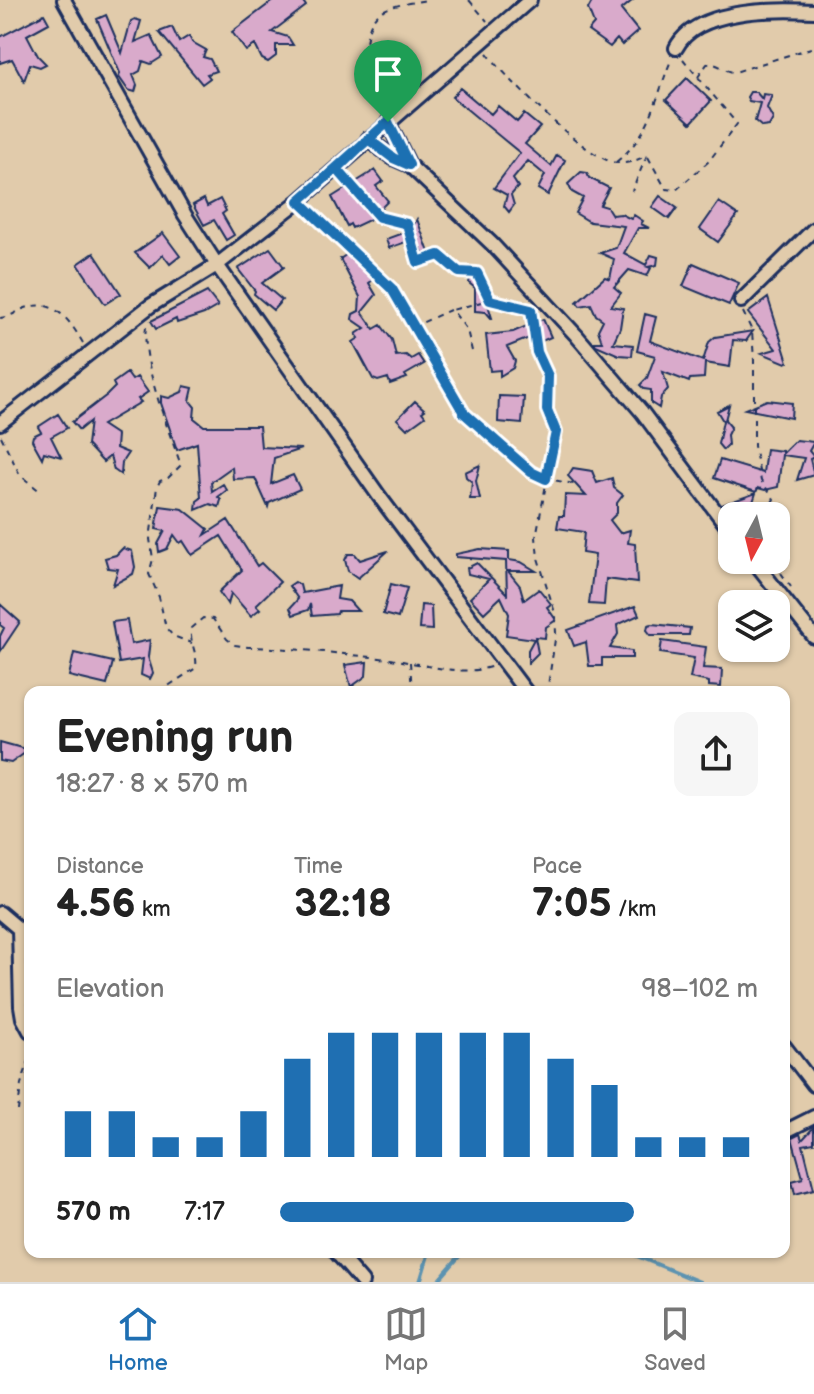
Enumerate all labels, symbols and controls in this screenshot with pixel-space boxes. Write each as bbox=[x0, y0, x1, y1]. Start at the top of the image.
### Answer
pin bbox=[354, 40, 422, 122]
icon: arrive bbox=[366, 52, 410, 96]
north arrow bbox=[718, 502, 790, 574]
map controls bbox=[718, 502, 790, 662]
button: layers bbox=[718, 590, 790, 662]
text: Evening run bbox=[56, 712, 293, 765]
button: share bbox=[674, 712, 758, 796]
text: 18:27 · 8 × 570 m bbox=[56, 769, 248, 800]
text: Distance bbox=[56, 853, 144, 880]
text: Time bbox=[294, 853, 343, 880]
text: Pace bbox=[532, 853, 582, 880]
text: 4.56 bbox=[56, 880, 136, 928]
text: 32:18 bbox=[294, 880, 392, 928]
text: 7:05 bbox=[532, 880, 612, 928]
text: km bbox=[136, 896, 171, 923]
text: /km bbox=[612, 896, 657, 923]
text: Elevation bbox=[56, 974, 164, 1005]
text: 98–102 m bbox=[641, 974, 758, 1005]
text: 570 m bbox=[56, 1197, 131, 1228]
text: 7:17 bbox=[184, 1197, 225, 1228]
tab: Home bbox=[108, 1302, 168, 1377]
tab: Map bbox=[384, 1302, 428, 1377]
tab: Saved bbox=[644, 1302, 706, 1377]

